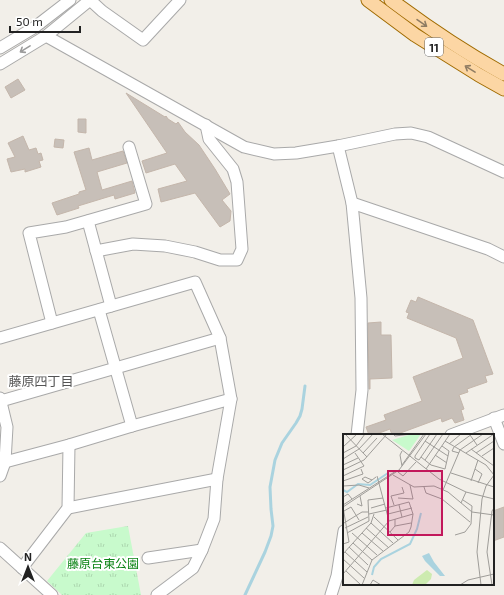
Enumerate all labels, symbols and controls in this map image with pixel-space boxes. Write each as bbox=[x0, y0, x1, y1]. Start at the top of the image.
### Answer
scale bar bbox=[10, 8, 80, 34]
text: 50 m bbox=[16, 14, 43, 28]
one-way arrow bbox=[417, 19, 428, 27]
road number: 11 bbox=[425, 38, 443, 56]
one-way arrow bbox=[19, 45, 31, 53]
one-way arrow bbox=[464, 65, 476, 73]
district label: 藤原四丁目 bbox=[8, 373, 74, 389]
inset map bbox=[343, 434, 494, 585]
north arrow bbox=[8, 547, 48, 587]
text: N bbox=[24, 550, 32, 563]
park label: 藤原台東公園 bbox=[67, 556, 139, 570]

